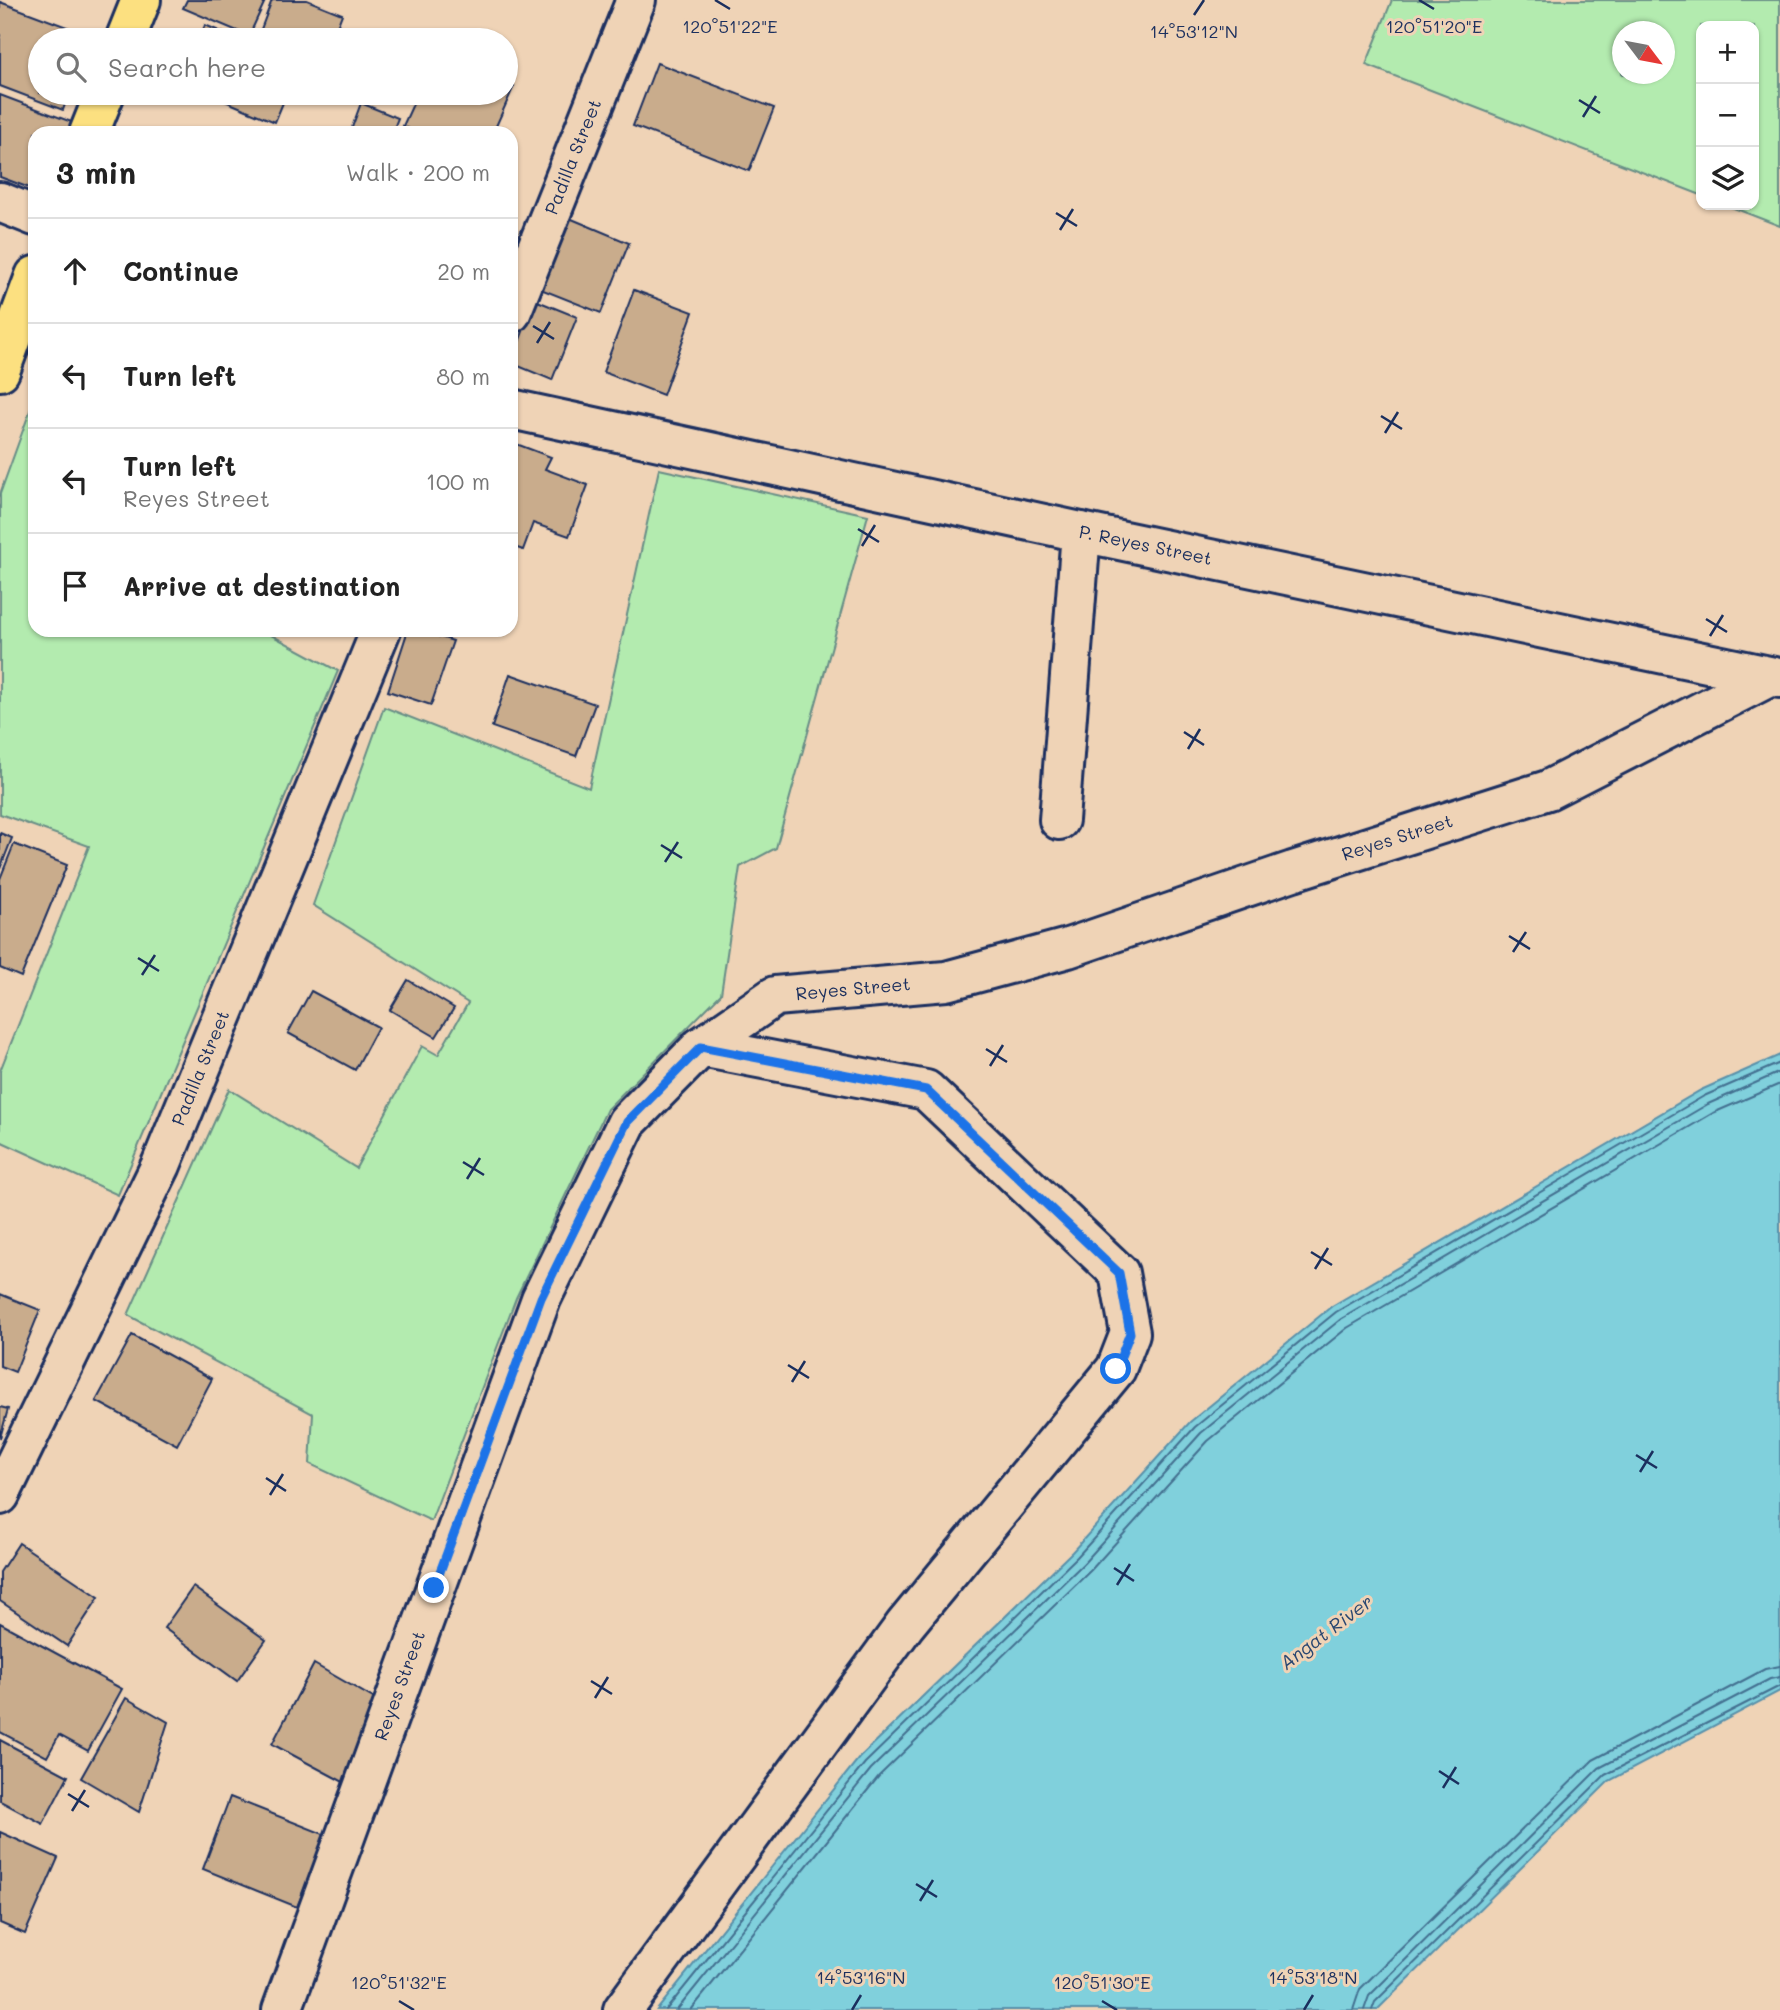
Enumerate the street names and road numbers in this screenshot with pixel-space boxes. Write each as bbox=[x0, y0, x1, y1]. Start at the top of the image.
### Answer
street label: Padilla Street bbox=[539, 95, 606, 218]
street label: P. Reyes Street bbox=[1077, 519, 1214, 570]
street label: Reyes Street bbox=[1338, 808, 1455, 866]
street label: Reyes Street bbox=[794, 971, 911, 1005]
street label: Padilla Street bbox=[166, 1006, 234, 1129]
street label: Reyes Street bbox=[368, 1627, 430, 1744]

